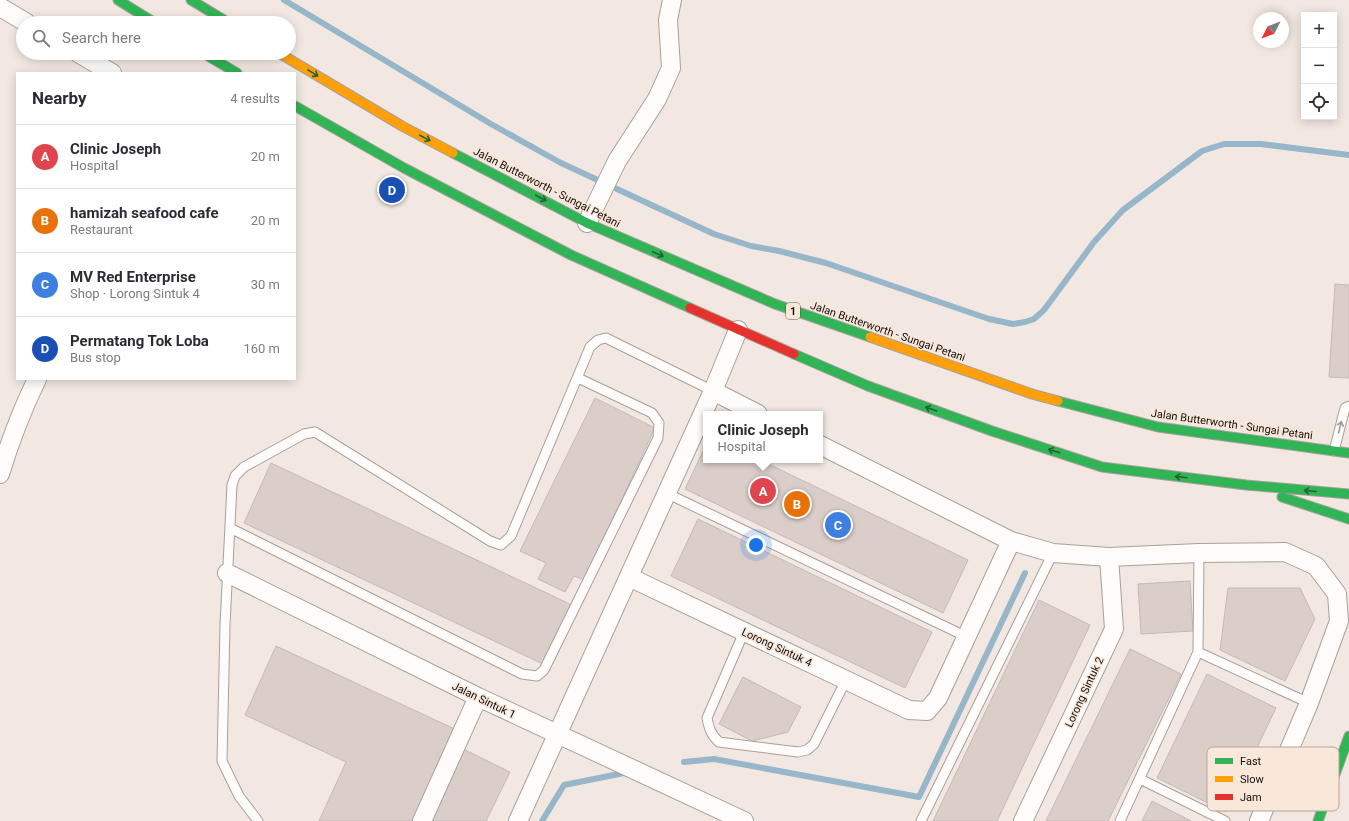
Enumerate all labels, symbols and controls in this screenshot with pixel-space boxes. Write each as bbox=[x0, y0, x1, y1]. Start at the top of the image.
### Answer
north arrow bbox=[1253, 12, 1289, 48]
map controls bbox=[1301, 12, 1337, 120]
button: + bbox=[1301, 12, 1337, 48]
search box bbox=[16, 16, 296, 60]
icon: search bbox=[30, 27, 52, 49]
text: Search here bbox=[62, 29, 141, 47]
button: − bbox=[1301, 48, 1337, 84]
one-way arrow bbox=[307, 69, 319, 77]
button: locate bbox=[1301, 84, 1337, 120]
text: Nearby bbox=[32, 88, 87, 108]
text: 4 results bbox=[230, 91, 280, 106]
one-way arrow bbox=[419, 135, 431, 142]
text: Clinic Joseph bbox=[70, 140, 161, 158]
street label: Jalan Butterworth - Sungai Petani bbox=[471, 145, 622, 230]
text: A bbox=[41, 149, 49, 164]
text: 20 m bbox=[251, 149, 280, 164]
text: Hospital bbox=[70, 158, 118, 173]
pin: D bbox=[379, 175, 405, 205]
one-way arrow bbox=[534, 195, 546, 203]
text: hamizah seafood cafe bbox=[70, 204, 219, 222]
text: B bbox=[41, 213, 49, 228]
text: 20 m bbox=[251, 213, 280, 228]
text: Restaurant bbox=[70, 222, 133, 237]
one-way arrow bbox=[652, 250, 664, 258]
text: MV Red Enterprise bbox=[70, 268, 196, 286]
text: C bbox=[41, 277, 49, 292]
text: 30 m bbox=[251, 277, 280, 292]
text: Shop · Lorong Sintuk 4 bbox=[70, 286, 200, 301]
street label: Jalan Butterworth - Sungai Petani bbox=[809, 299, 967, 364]
road number: 1 bbox=[786, 303, 800, 319]
text: Permatang Tok Loba bbox=[70, 332, 209, 350]
text: D bbox=[41, 341, 49, 356]
text: 160 m bbox=[243, 341, 280, 356]
text: Bus stop bbox=[70, 350, 121, 365]
one-way arrow bbox=[926, 404, 938, 412]
street label: Jalan Butterworth - Sungai Petani bbox=[1150, 407, 1314, 442]
popup bbox=[703, 411, 823, 463]
text: Clinic Joseph bbox=[717, 421, 809, 439]
one-way arrow bbox=[1336, 421, 1344, 434]
text: Hospital bbox=[717, 439, 766, 454]
one-way arrow bbox=[1048, 447, 1061, 454]
one-way arrow bbox=[1175, 473, 1188, 481]
pin: A bbox=[750, 476, 776, 506]
one-way arrow bbox=[1304, 487, 1317, 494]
pin: B bbox=[784, 489, 810, 519]
pin: C bbox=[825, 510, 851, 540]
your location bbox=[746, 535, 766, 555]
street label: Lorong Sintuk 4 bbox=[739, 625, 814, 670]
street label: Lorong Sintuk 2 bbox=[1062, 655, 1107, 730]
street label: Jalan Sintuk 1 bbox=[450, 679, 518, 721]
legend bbox=[1207, 747, 1339, 811]
text: Fast bbox=[1240, 755, 1262, 768]
text: Slow bbox=[1240, 773, 1264, 786]
text: Jam bbox=[1240, 791, 1262, 804]

